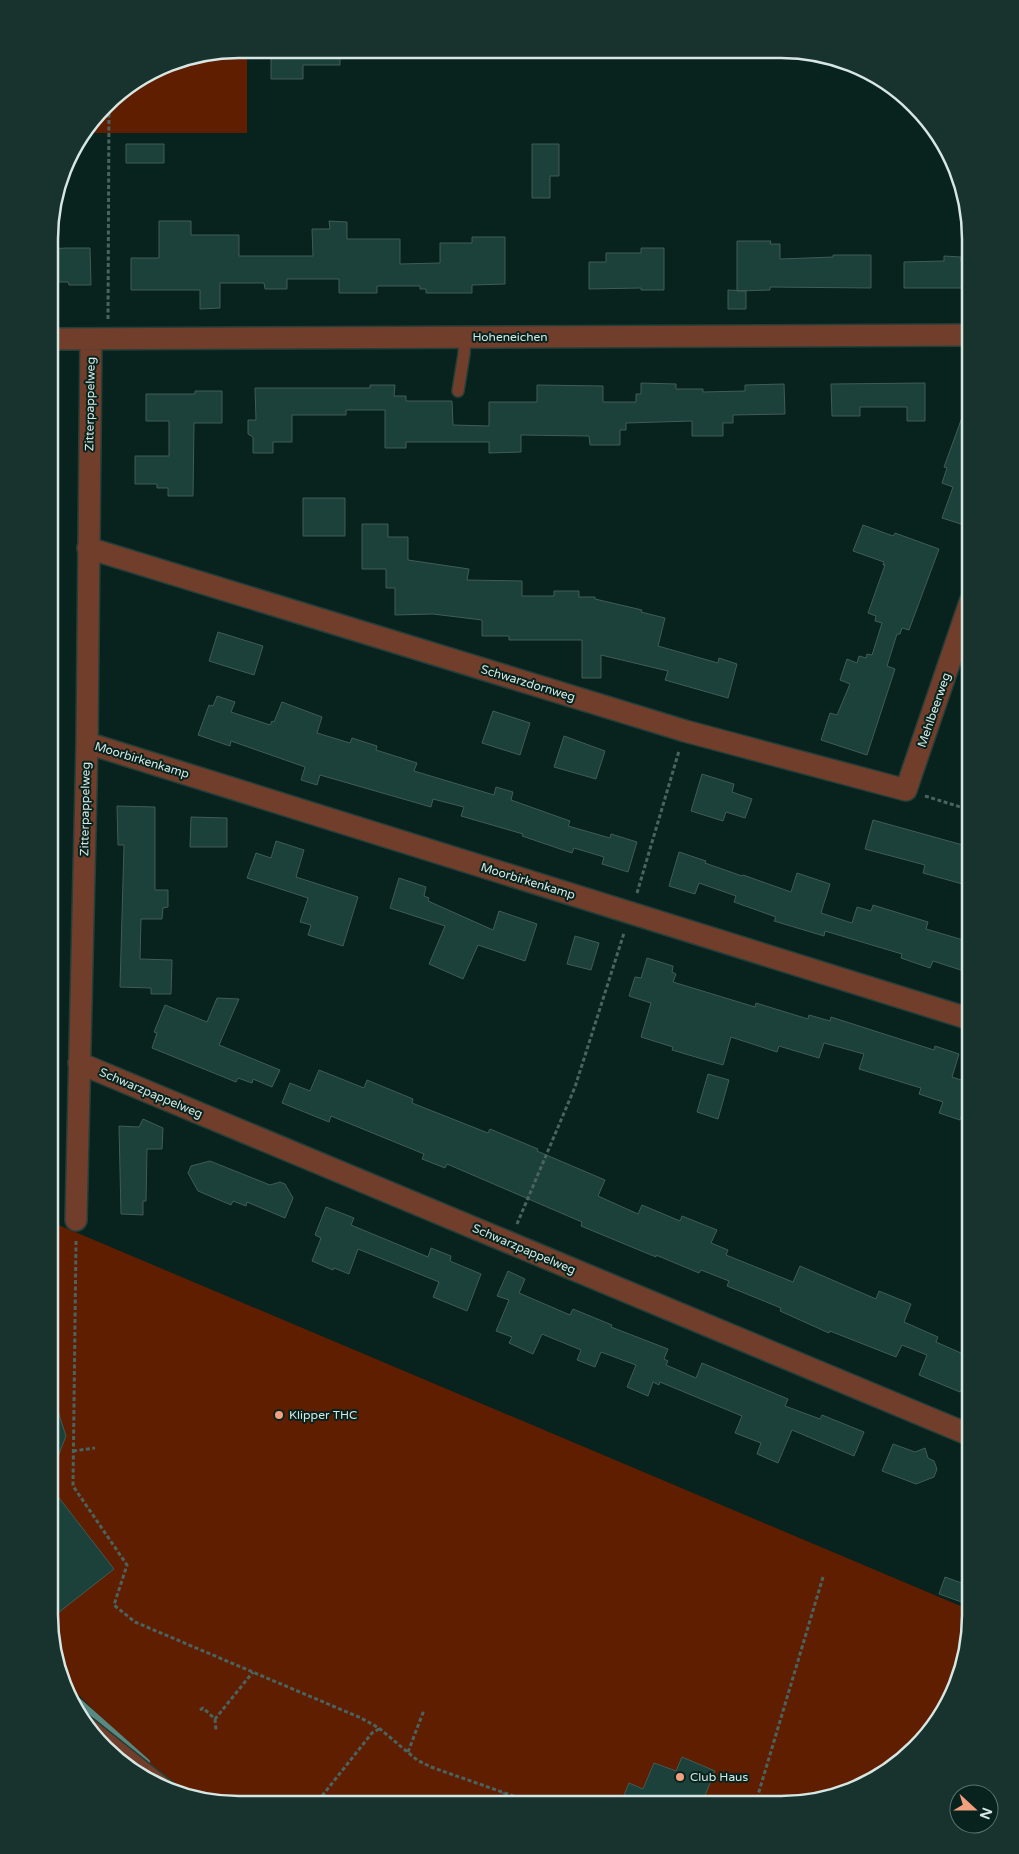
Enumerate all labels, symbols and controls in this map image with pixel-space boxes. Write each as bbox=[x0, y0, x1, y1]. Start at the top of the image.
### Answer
street label: Hoheneichen bbox=[472, 330, 548, 344]
street label: Zitterpappelweg bbox=[82, 357, 98, 451]
street label: Schwarzdornweg bbox=[479, 662, 577, 704]
street label: Mehlbeerweg bbox=[915, 671, 953, 749]
street label: Moorbirkenkamp bbox=[93, 739, 191, 781]
street label: Zitterpappelweg bbox=[77, 762, 93, 856]
street label: Moorbirkenkamp bbox=[479, 860, 577, 902]
street label: Schwarzpappelweg bbox=[97, 1065, 205, 1121]
street label: Schwarzpappelweg bbox=[470, 1221, 578, 1277]
place label: Klipper THC bbox=[289, 1408, 357, 1422]
marker: Klipper THC bbox=[273, 1409, 285, 1421]
place label: Club Haus bbox=[690, 1770, 748, 1784]
marker: Club Haus bbox=[674, 1771, 686, 1783]
north arrow bbox=[949, 1784, 999, 1834]
text: N bbox=[976, 1805, 996, 1822]

